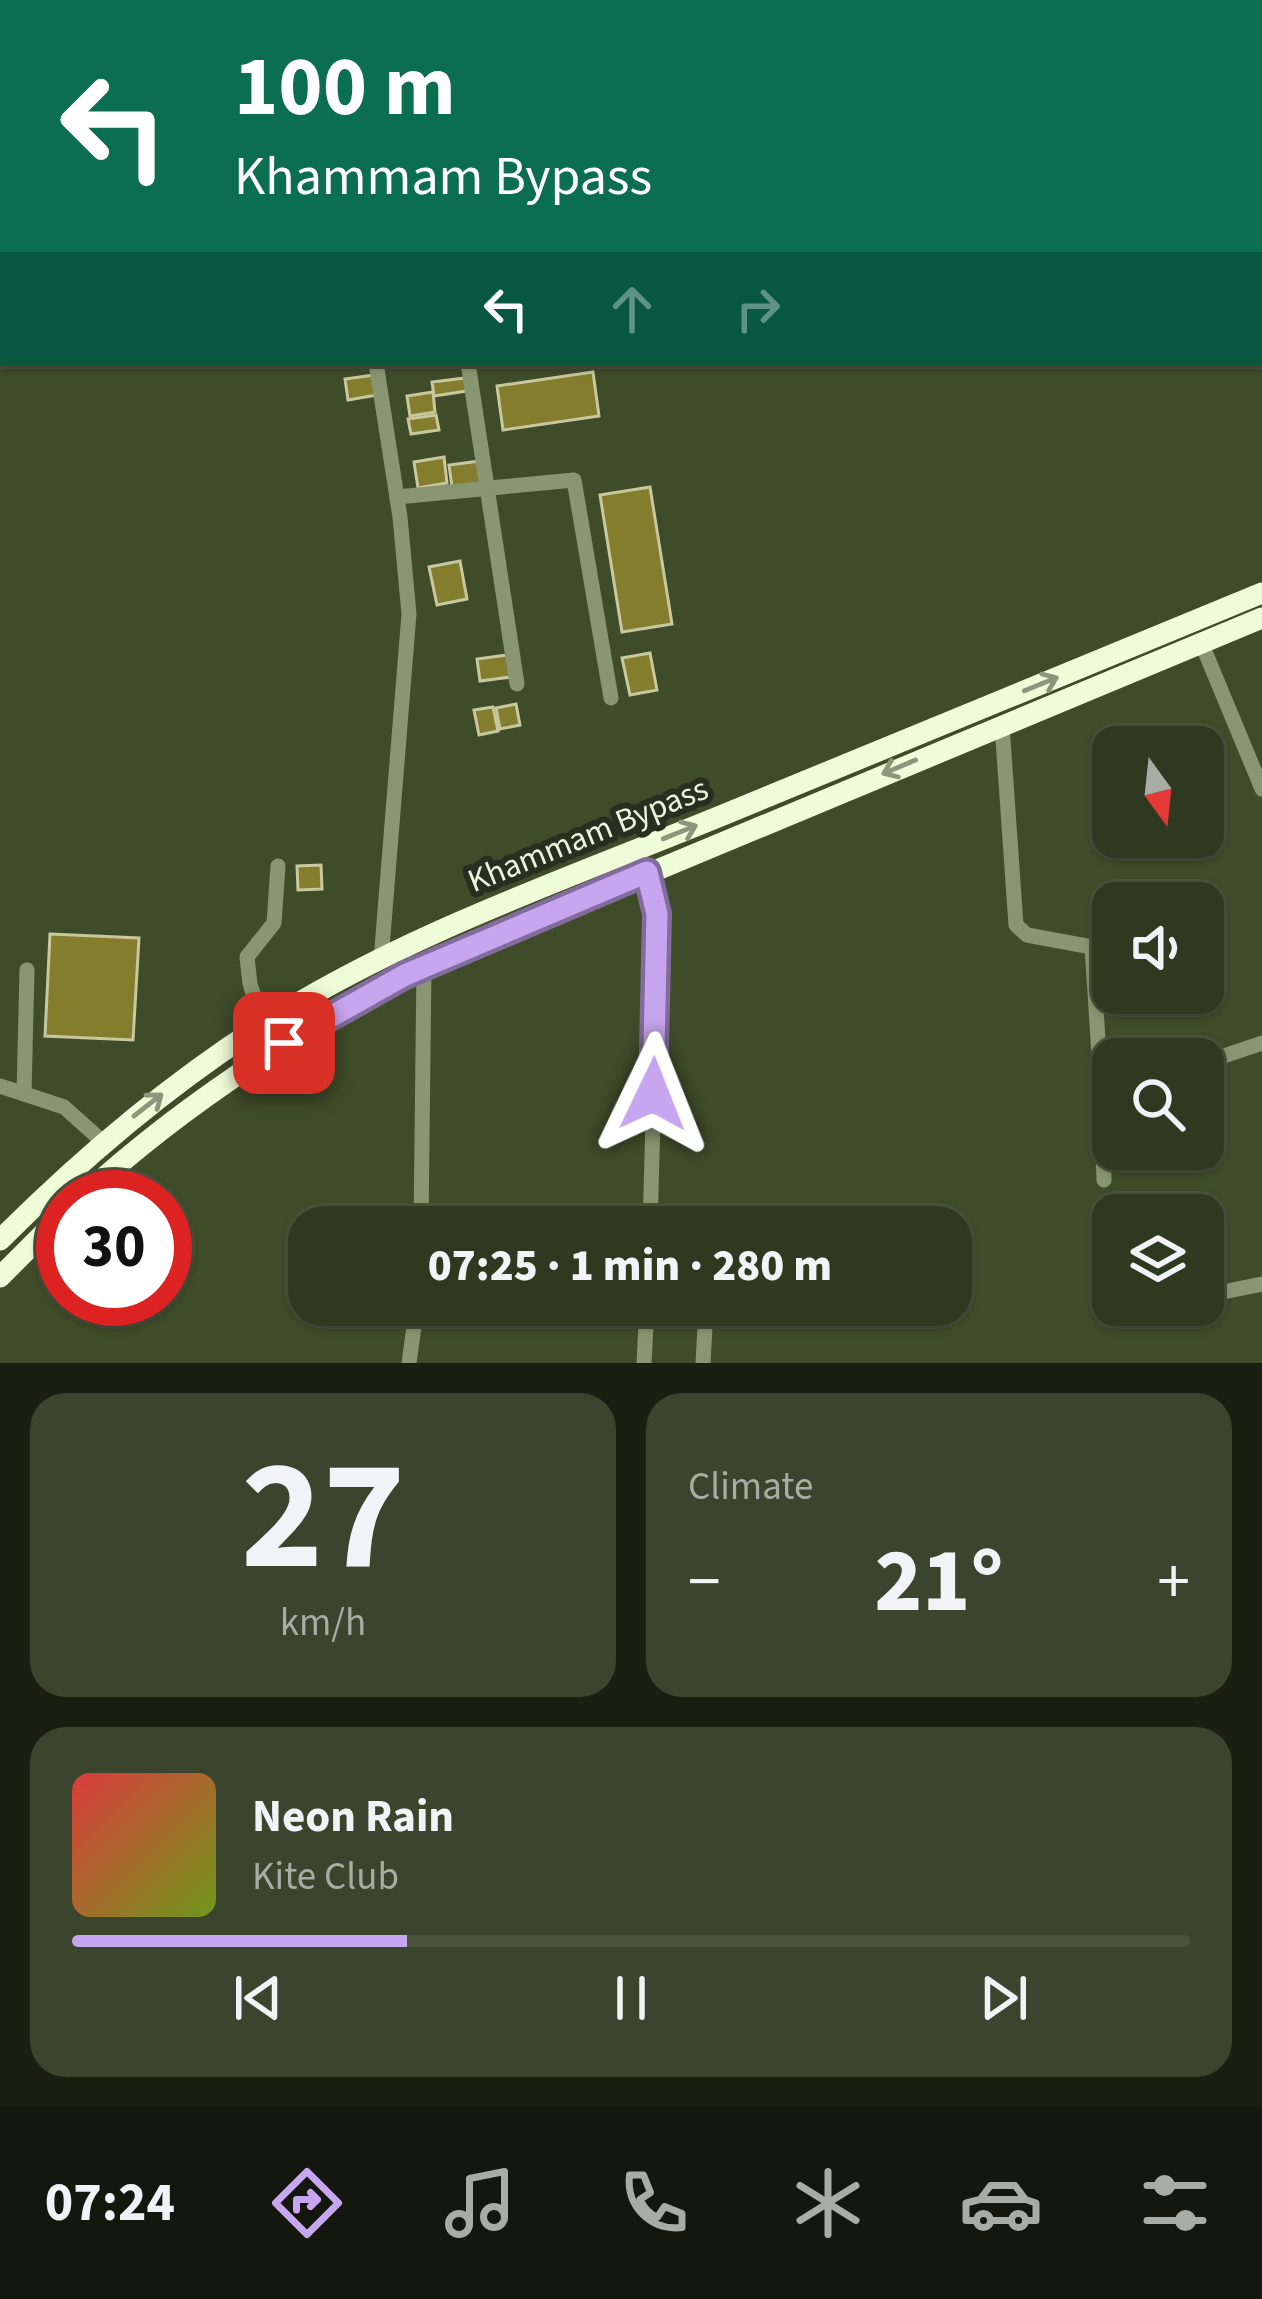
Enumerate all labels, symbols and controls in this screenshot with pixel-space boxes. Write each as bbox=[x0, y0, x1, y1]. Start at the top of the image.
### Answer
text: 100 m bbox=[234, 28, 456, 148]
icon: left bbox=[36, 48, 192, 204]
text: Khammam Bypass bbox=[234, 139, 652, 216]
icon: left bbox=[473, 276, 539, 342]
icon: ahead bbox=[599, 276, 665, 342]
icon: right bbox=[725, 276, 791, 342]
one-way arrow bbox=[1021, 672, 1058, 693]
north arrow bbox=[1092, 726, 1224, 858]
map controls bbox=[1092, 726, 1224, 1326]
one-way arrow bbox=[882, 758, 919, 779]
street label: Khammam Bypass bbox=[461, 765, 715, 905]
one-way arrow bbox=[661, 820, 698, 841]
button: sound bbox=[1092, 882, 1224, 1014]
pin bbox=[233, 992, 335, 1094]
icon: arrive bbox=[251, 1010, 317, 1076]
position arrow bbox=[590, 1031, 716, 1157]
button: search bbox=[1092, 1038, 1224, 1170]
one-way arrow bbox=[132, 1092, 164, 1119]
speed limit sign: 30 bbox=[36, 1170, 192, 1326]
button: layers bbox=[1092, 1194, 1224, 1326]
text: 07:25 · 1 min · 280 m bbox=[428, 1234, 832, 1298]
text: 27 bbox=[241, 1406, 405, 1628]
text: Climate bbox=[688, 1459, 813, 1515]
text: 21° bbox=[874, 1518, 1004, 1646]
text: − bbox=[688, 1535, 721, 1629]
text: + bbox=[1157, 1535, 1190, 1629]
text: km/h bbox=[280, 1595, 366, 1651]
text: Neon Rain bbox=[252, 1785, 454, 1849]
text: Kite Club bbox=[252, 1849, 399, 1905]
icon: previous bbox=[225, 1965, 291, 2031]
icon: pause bbox=[598, 1965, 664, 2031]
icon: next bbox=[971, 1965, 1037, 2031]
icon: directions bbox=[265, 2161, 349, 2245]
icon: music bbox=[438, 2161, 522, 2245]
icon: phone bbox=[612, 2161, 696, 2245]
icon: climate bbox=[786, 2161, 870, 2245]
icon: car bbox=[959, 2161, 1043, 2245]
icon: filters bbox=[1133, 2161, 1217, 2245]
text: 07:24 bbox=[45, 2165, 175, 2242]

